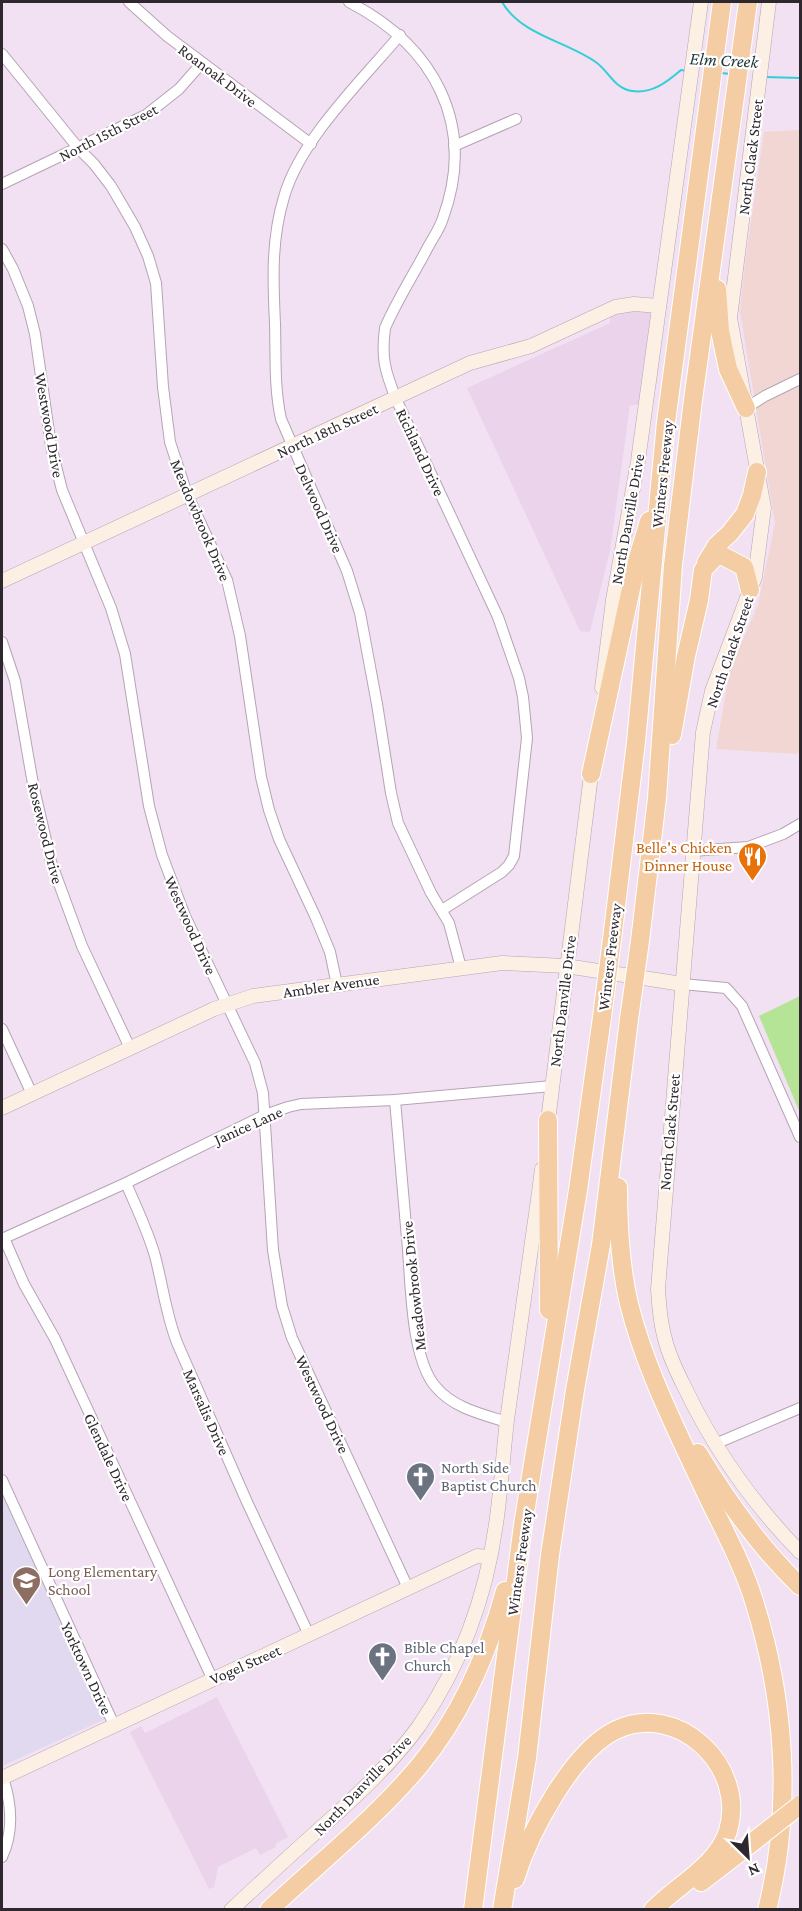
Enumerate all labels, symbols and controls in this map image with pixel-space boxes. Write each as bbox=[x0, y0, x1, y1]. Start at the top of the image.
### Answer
street label: Roanoak Drive bbox=[175, 41, 260, 110]
water label: Elm Creek bbox=[689, 48, 760, 72]
street label: North Clack Street bbox=[735, 97, 766, 216]
street label: North 15th Street bbox=[56, 100, 161, 165]
street label: Westwood Drive bbox=[32, 371, 67, 479]
street label: North 18th Street bbox=[274, 399, 381, 461]
street label: Richland Drive bbox=[393, 406, 448, 499]
street label: Winters Freeway bbox=[648, 419, 678, 529]
street label: North Danville Drive bbox=[608, 452, 647, 586]
street label: Meadowbrook Drive bbox=[167, 457, 234, 584]
street label: Delwood Drive bbox=[292, 461, 347, 555]
street label: North Clack Street bbox=[702, 594, 757, 710]
street label: Rosewood Drive bbox=[25, 781, 66, 885]
place label: Belle's Chicken Dinner House bbox=[636, 839, 732, 874]
restaurant icon: Belle's Chicken Dinner House bbox=[737, 840, 769, 882]
street label: Westwood Drive bbox=[161, 873, 220, 977]
street label: Winters Freeway bbox=[594, 902, 626, 1012]
street label: North Danville Drive bbox=[546, 934, 579, 1068]
street label: Ambler Avenue bbox=[282, 970, 380, 1001]
street label: North Clack Street bbox=[656, 1072, 683, 1191]
street label: Janice Lane bbox=[210, 1103, 285, 1150]
street label: Meadowbrook Drive bbox=[398, 1220, 429, 1352]
street label: Westwood Drive bbox=[292, 1352, 353, 1456]
street label: Marsalis Drive bbox=[180, 1367, 233, 1458]
street label: Glendale Drive bbox=[81, 1411, 136, 1504]
place label: North Side Baptist Church bbox=[441, 1459, 537, 1495]
church icon: North Side Baptist Church bbox=[404, 1460, 436, 1502]
street label: Winters Freeway bbox=[504, 1507, 536, 1617]
place label: Long Elementary School bbox=[48, 1563, 158, 1598]
school or university icon: Long Elementary School bbox=[11, 1564, 43, 1606]
street label: Yorktown Drive bbox=[58, 1619, 115, 1717]
place label: Bible Chapel Church bbox=[404, 1639, 484, 1674]
church icon: Bible Chapel Church bbox=[367, 1640, 399, 1682]
street label: Vogel Street bbox=[207, 1641, 284, 1689]
street label: North Danville Drive bbox=[310, 1732, 414, 1839]
north arrow bbox=[718, 1827, 778, 1887]
text: N bbox=[746, 1860, 763, 1880]

